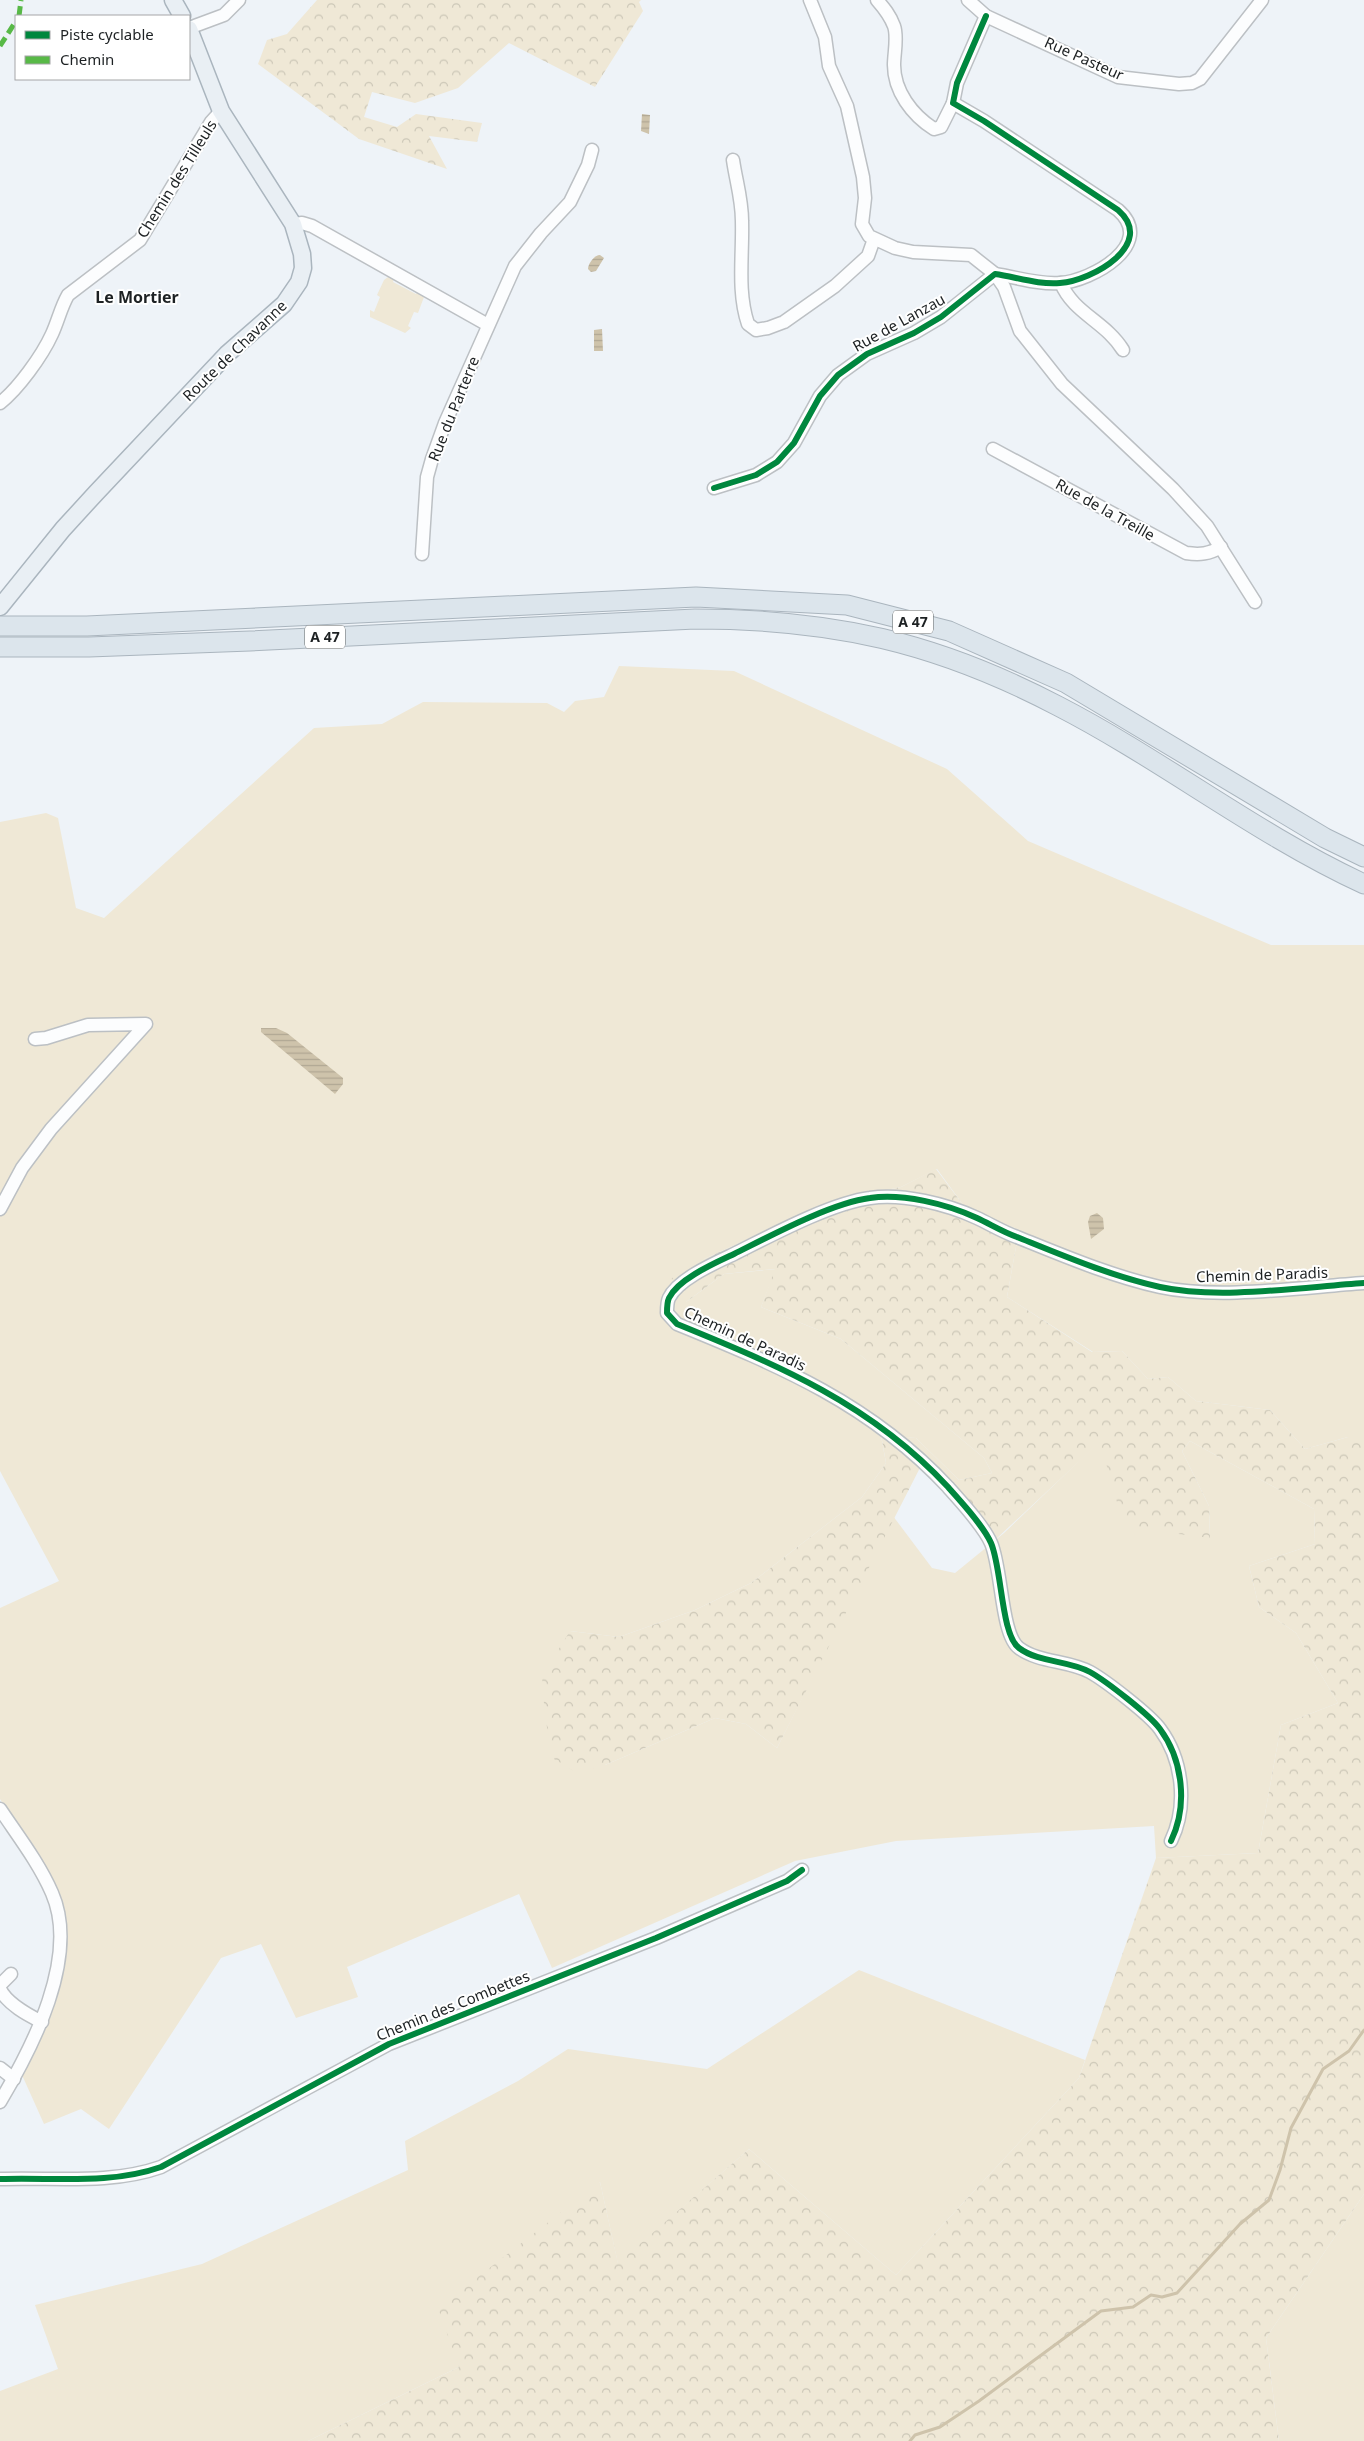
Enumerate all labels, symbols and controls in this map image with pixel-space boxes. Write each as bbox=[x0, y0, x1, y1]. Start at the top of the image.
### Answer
legend bbox=[15, 15, 190, 80]
text: Piste cyclable bbox=[60, 24, 154, 44]
street label: Rue Pasteur bbox=[1042, 32, 1127, 85]
text: Chemin bbox=[60, 49, 114, 69]
street label: Chemin des Tilleuls bbox=[132, 116, 221, 241]
district label: Le Mortier bbox=[95, 286, 179, 308]
street label: Rue de Lanzau bbox=[849, 288, 948, 356]
street label: Route de Chavanne bbox=[178, 295, 291, 405]
street label: Rue du Parterre bbox=[423, 353, 483, 464]
street label: Rue de la Treille bbox=[1052, 474, 1159, 545]
road number: A 47 bbox=[893, 610, 933, 634]
road number: A 47 bbox=[305, 626, 345, 649]
street label: Chemin de Paradis bbox=[1196, 1262, 1328, 1286]
street label: Chemin de Paradis bbox=[681, 1301, 809, 1375]
street label: Chemin des Combettes bbox=[373, 1965, 532, 2045]

